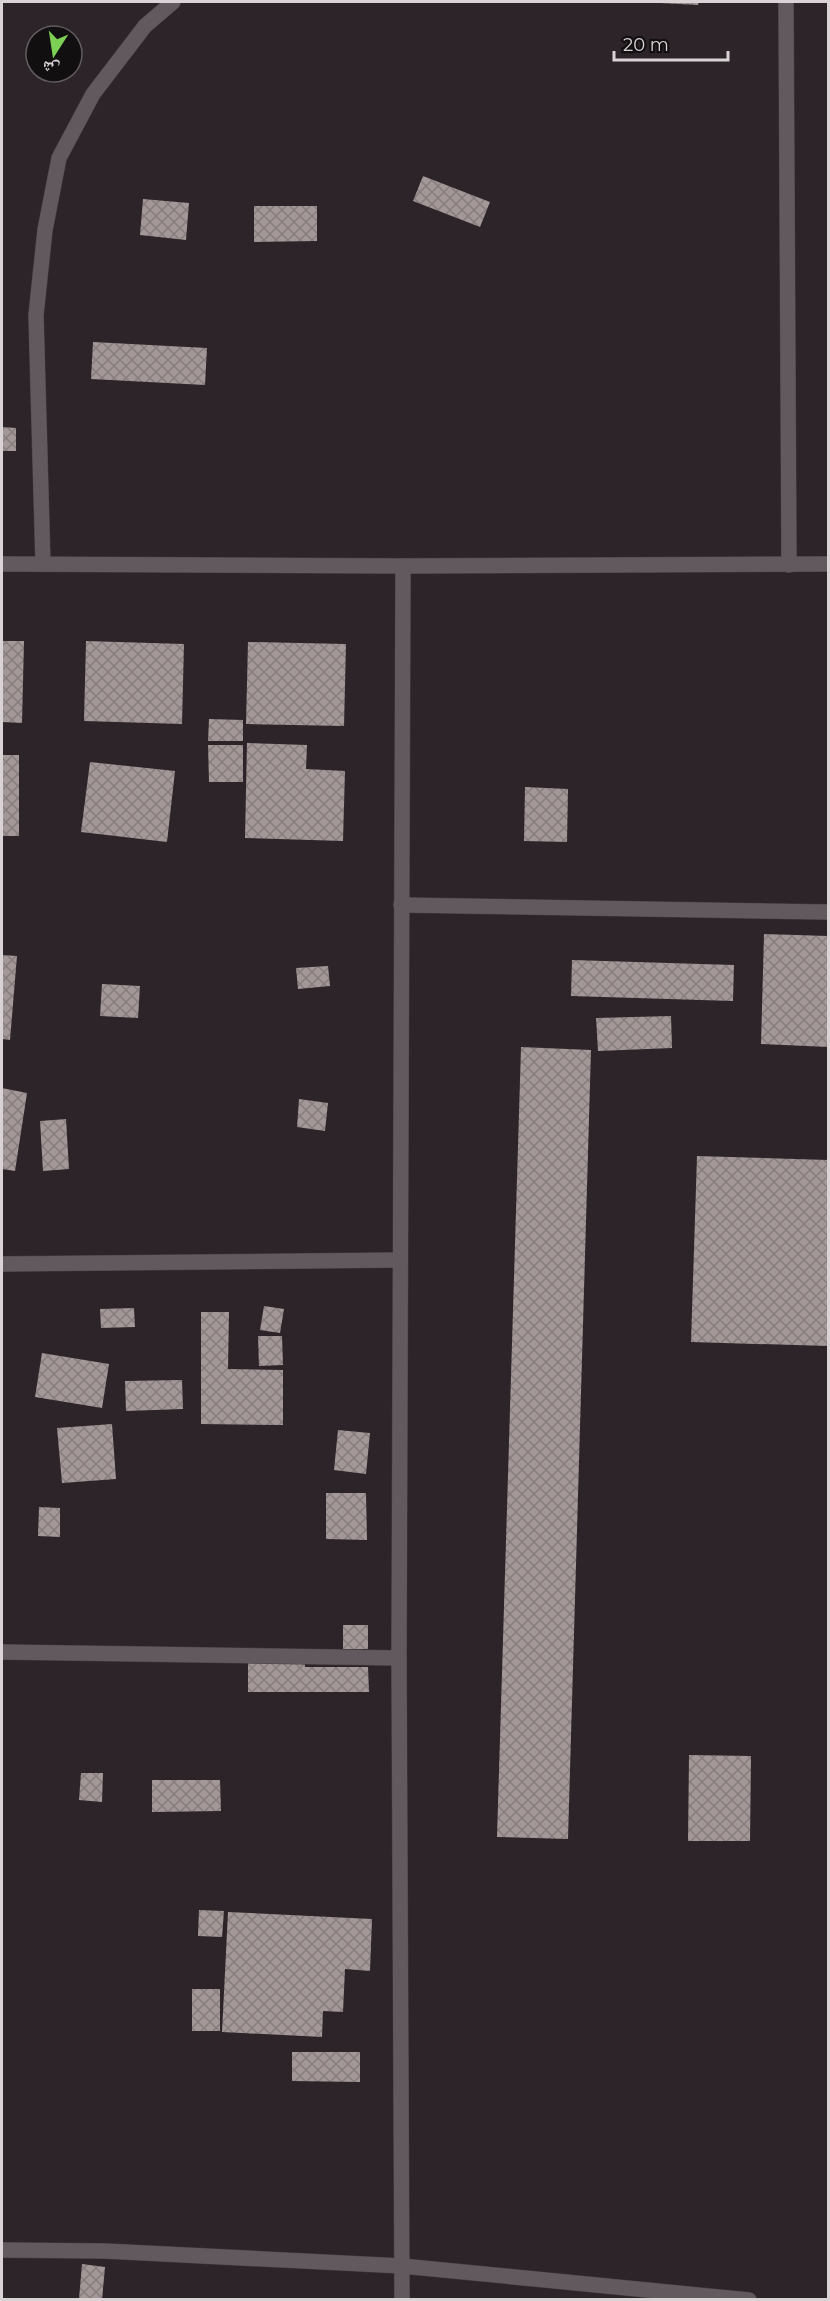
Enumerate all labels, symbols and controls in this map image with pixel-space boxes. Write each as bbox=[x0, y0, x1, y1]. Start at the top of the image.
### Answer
north arrow bbox=[24, 24, 84, 84]
scale bar bbox=[614, 24, 728, 62]
text: 20 m bbox=[623, 34, 669, 56]
text: ش bbox=[41, 57, 61, 79]

